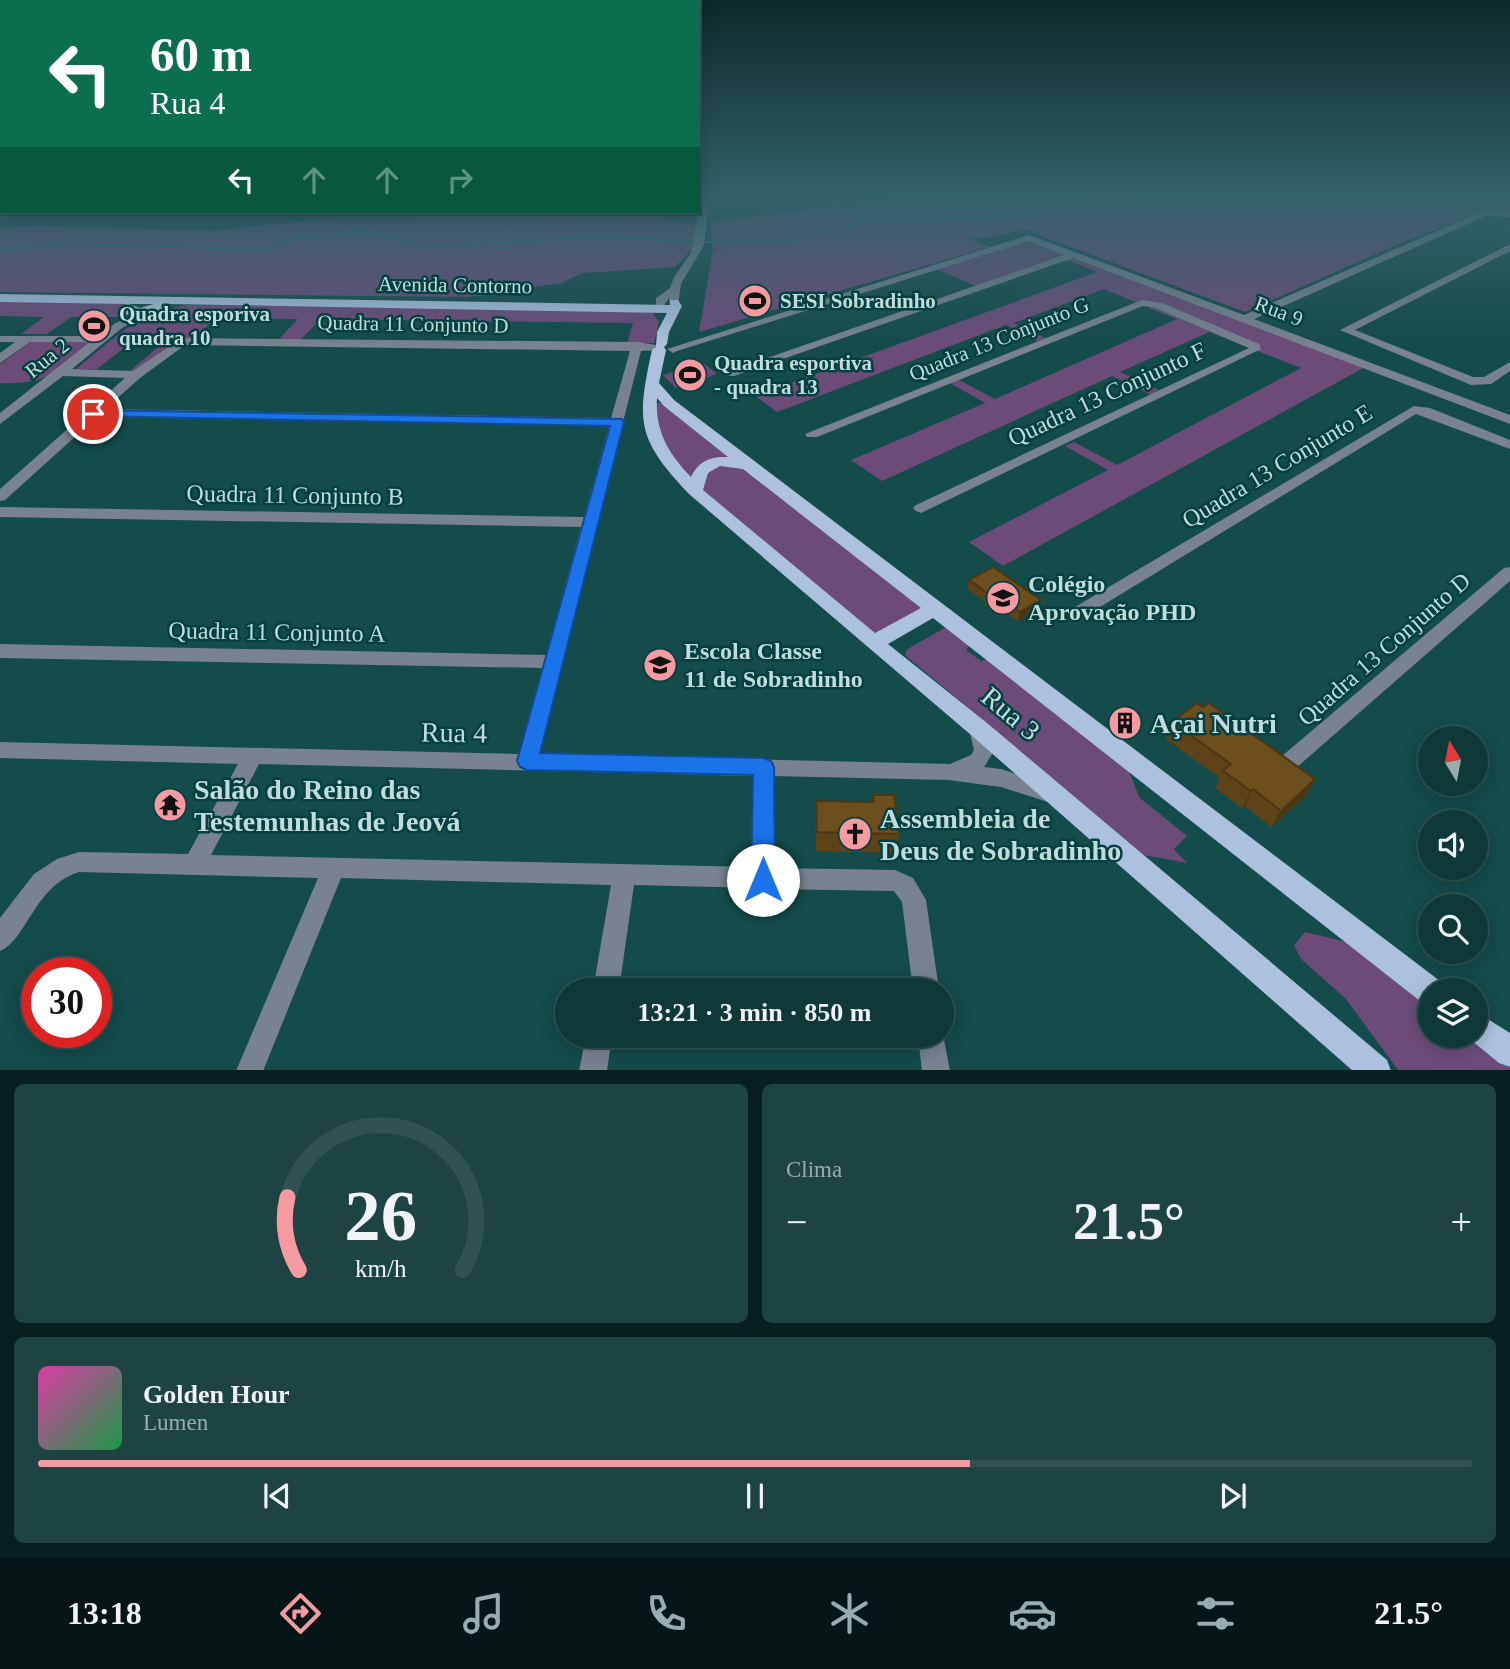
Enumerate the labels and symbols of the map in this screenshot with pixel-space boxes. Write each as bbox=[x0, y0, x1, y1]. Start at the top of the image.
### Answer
street label: Avenida Contorno bbox=[378, 272, 532, 298]
sports icon: SESI Sobradinho bbox=[736, 282, 774, 320]
place label: SESI Sobradinho bbox=[780, 289, 936, 313]
street label: Rua 9 bbox=[1252, 291, 1306, 331]
street label: Quadra 13 Conjunto G bbox=[906, 292, 1092, 386]
place label: Quadra esporiva quadra 10 bbox=[119, 302, 271, 350]
sports icon: Quadra esporiva quadra 10 bbox=[75, 307, 113, 345]
street label: Quadra 11 Conjunto D bbox=[317, 310, 509, 338]
street label: Rua 2 bbox=[20, 333, 74, 383]
street label: Quadra 13 Conjunto F bbox=[1004, 337, 1210, 451]
place label: Quadra esportiva - quadra 13 bbox=[714, 351, 873, 399]
sports icon: Quadra esportiva - quadra 13 bbox=[671, 356, 709, 394]
pin bbox=[63, 384, 123, 444]
street label: Quadra 13 Conjunto E bbox=[1177, 399, 1377, 533]
street label: Quadra 11 Conjunto B bbox=[186, 480, 404, 510]
street label: Quadra 13 Conjunto D bbox=[1293, 567, 1475, 731]
place label: Colégio Aprovação PHD bbox=[1028, 571, 1196, 625]
school or university icon: Colégio Aprovação PHD bbox=[984, 579, 1022, 617]
street label: Quadra 11 Conjunto A bbox=[168, 617, 386, 647]
place label: Escola Classe 11 de Sobradinho bbox=[684, 638, 863, 692]
school or university icon: Escola Classe 11 de Sobradinho bbox=[641, 646, 679, 684]
street label: Rua 3 bbox=[975, 680, 1046, 747]
building icon: Açai Nutri bbox=[1106, 704, 1144, 742]
place label: Açai Nutri bbox=[1150, 708, 1277, 739]
street label: Rua 4 bbox=[421, 716, 487, 749]
north arrow bbox=[1418, 726, 1488, 796]
place label: Salão do Reino das Testemunhas de Jeová bbox=[194, 774, 461, 837]
temple icon: Salão do Reino das Testemunhas de Jeová bbox=[151, 786, 189, 824]
place label: Assembleia de Deus de Sobradinho bbox=[880, 803, 1121, 866]
church icon: Assembleia de Deus de Sobradinho bbox=[836, 815, 874, 853]
position arrow bbox=[726, 843, 800, 917]
speed limit sign: 30 bbox=[21, 957, 112, 1048]

